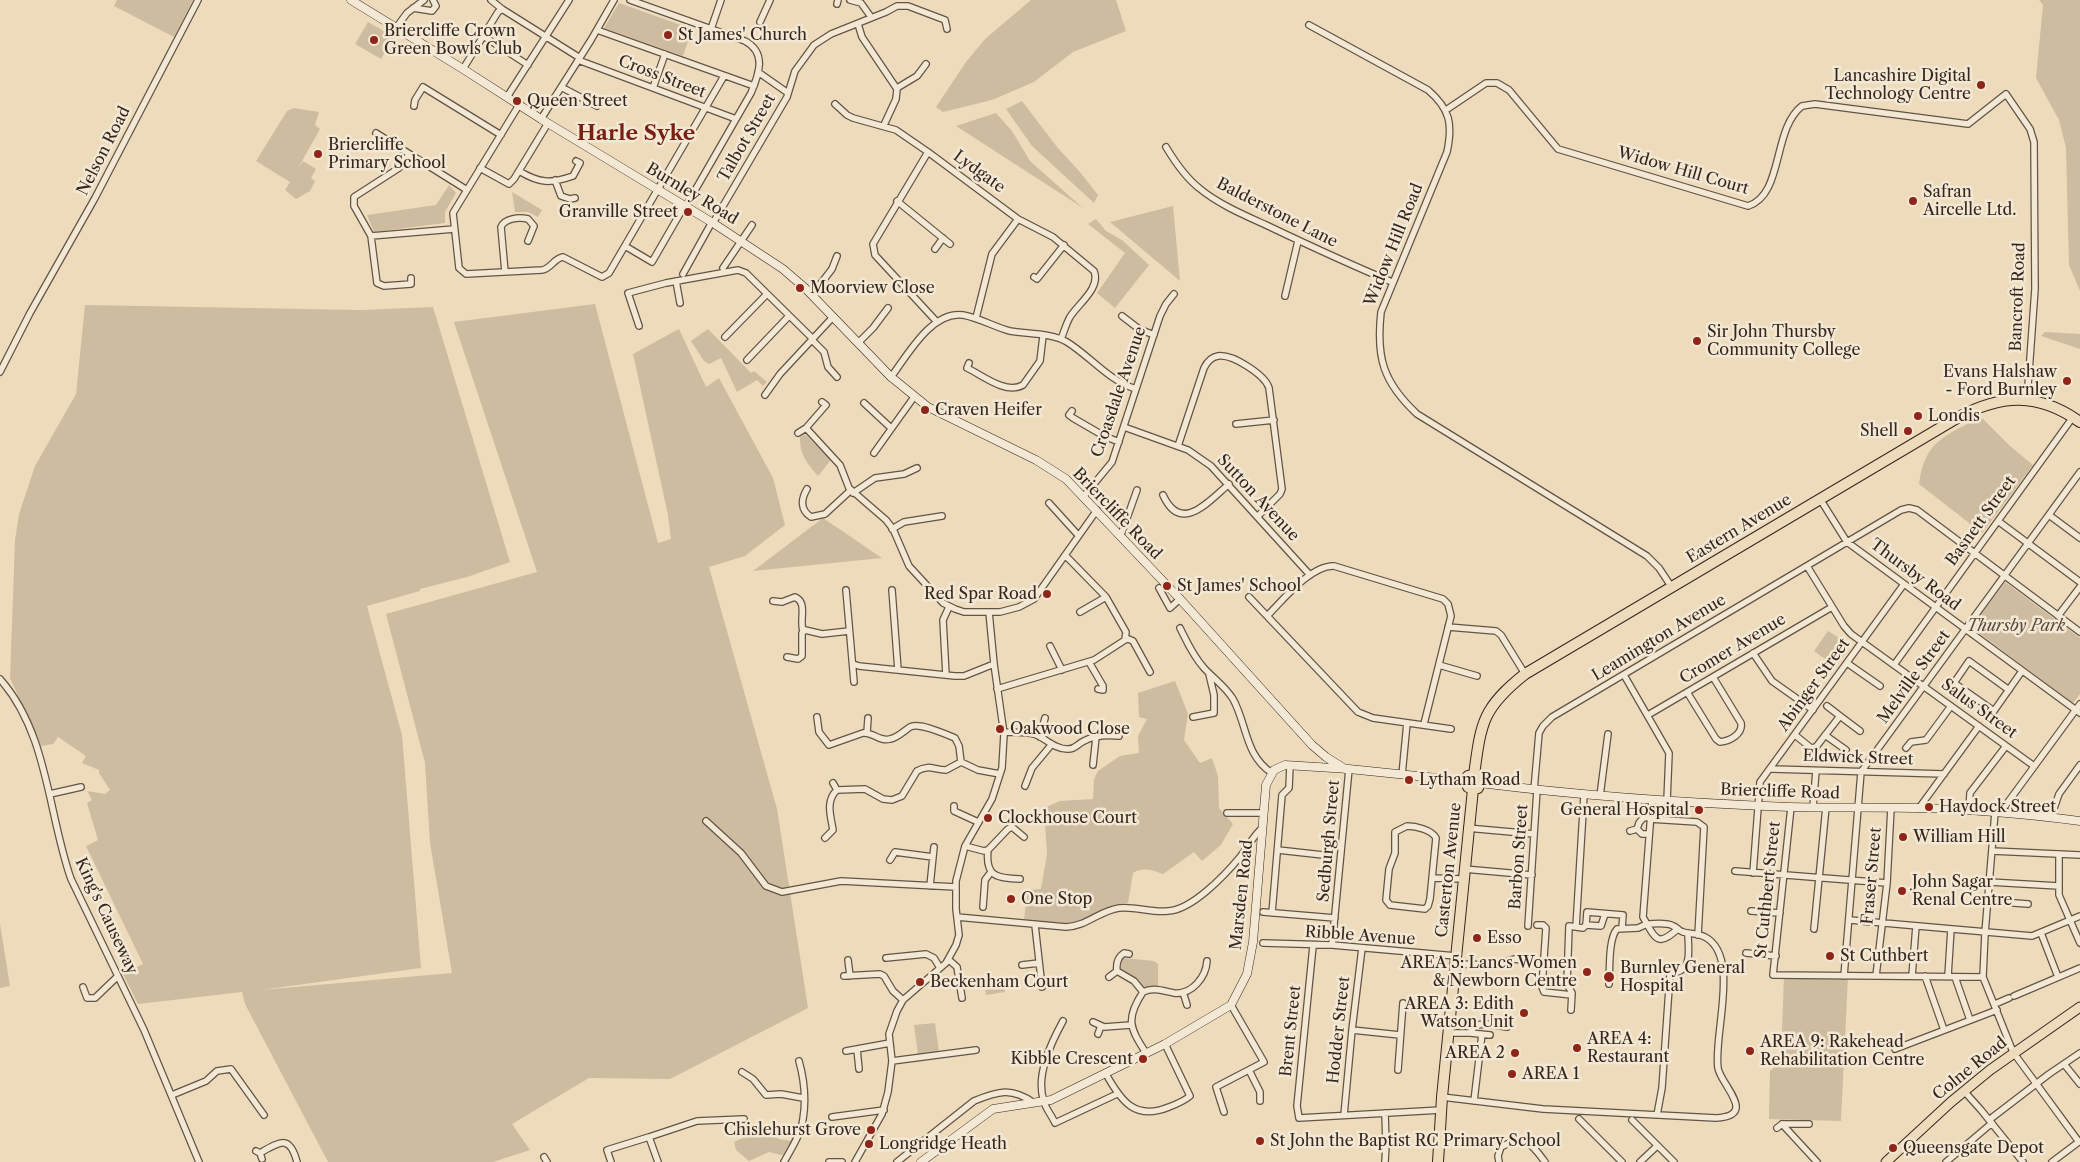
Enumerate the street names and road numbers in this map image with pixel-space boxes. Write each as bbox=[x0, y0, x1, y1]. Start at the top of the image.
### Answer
street label: Cross Street bbox=[616, 52, 708, 102]
street label: Talbot Street bbox=[714, 91, 780, 185]
street label: Nelson Road bbox=[73, 103, 135, 199]
street label: Widow Hill Court bbox=[1615, 143, 1751, 199]
street label: Lydgate bbox=[949, 147, 1009, 197]
street label: Burnley Road bbox=[643, 159, 741, 229]
street label: Balderstone Lane bbox=[1213, 174, 1341, 252]
street label: Widow Hill Road bbox=[1361, 181, 1427, 309]
street label: Bancroft Road bbox=[2007, 242, 2029, 352]
street label: Croasdale Avenue bbox=[1088, 324, 1150, 460]
street label: Sutton Avenue bbox=[1213, 451, 1303, 545]
street label: Briercliffe Road bbox=[1068, 464, 1166, 564]
street label: Basnett Street bbox=[1942, 472, 2020, 570]
street label: Eastern Avenue bbox=[1683, 490, 1795, 568]
street label: Thursby Road bbox=[1866, 535, 1964, 615]
street label: Leamington Avenue bbox=[1589, 590, 1729, 686]
street label: Cromer Avenue bbox=[1676, 610, 1790, 688]
street label: Melville Street bbox=[1874, 626, 1954, 728]
street label: Abinger Street bbox=[1774, 635, 1854, 735]
street label: Salus Street bbox=[1937, 675, 2021, 743]
street label: Eldwick Street bbox=[1802, 746, 1914, 770]
street label: Sedburgh Street bbox=[1314, 779, 1344, 903]
street label: Briercliffe Road bbox=[1720, 780, 1840, 804]
street label: Casterton Avenue bbox=[1432, 802, 1466, 938]
street label: Barbon Street bbox=[1506, 804, 1532, 910]
street label: St Cuthbert Street bbox=[1751, 820, 1785, 960]
street label: Fraser Street bbox=[1858, 826, 1886, 926]
street label: Marsden Road bbox=[1227, 839, 1257, 951]
street label: King's Causeway bbox=[71, 855, 141, 977]
street label: Ribble Avenue bbox=[1304, 923, 1416, 949]
street label: Hodder Street bbox=[1324, 975, 1354, 1085]
street label: Brent Street bbox=[1277, 984, 1305, 1078]
street label: Colne Road bbox=[1929, 1033, 2011, 1105]

